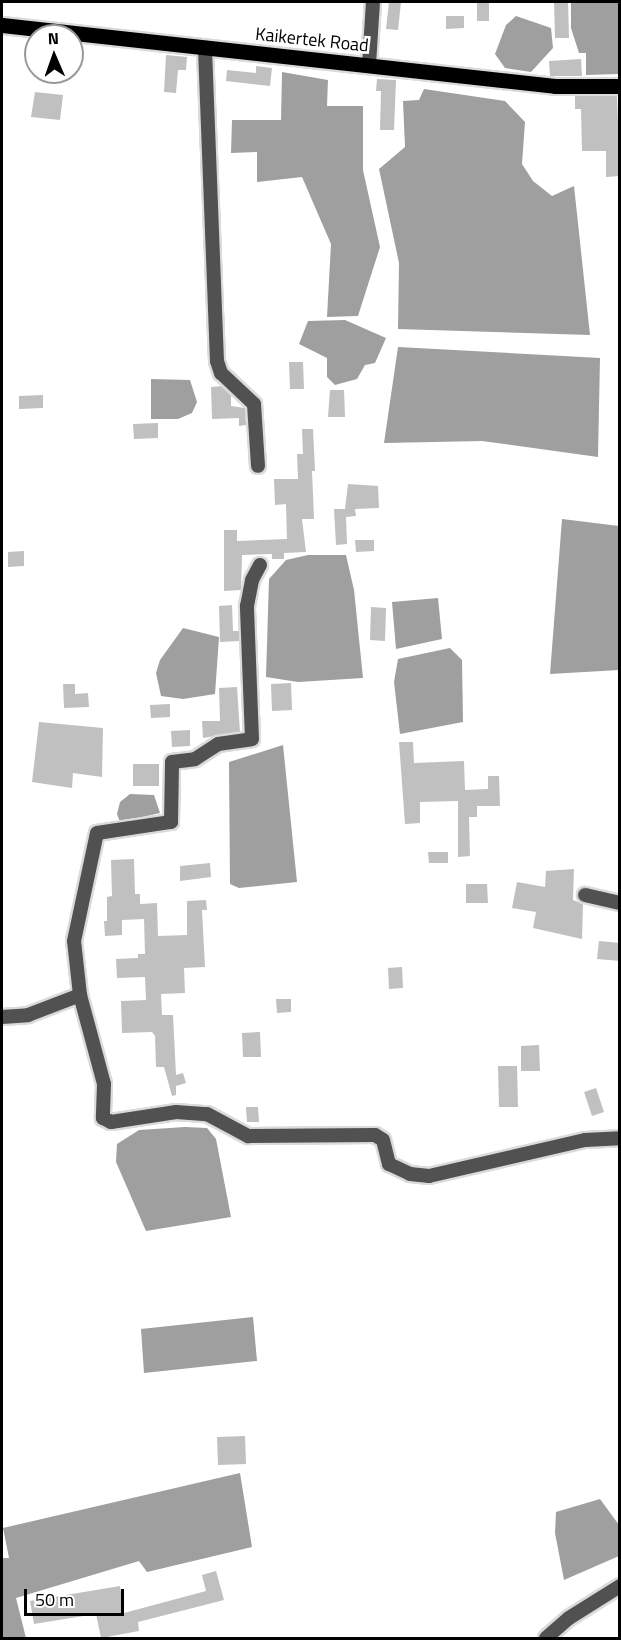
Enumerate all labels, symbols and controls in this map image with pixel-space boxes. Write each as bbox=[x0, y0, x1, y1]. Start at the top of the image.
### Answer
street label: Kaikertek Road bbox=[254, 23, 370, 57]
north arrow bbox=[24, 24, 84, 84]
text: N bbox=[47, 26, 59, 50]
scale bar bbox=[27, 1577, 128, 1615]
text: 50 m bbox=[35, 1586, 74, 1613]

